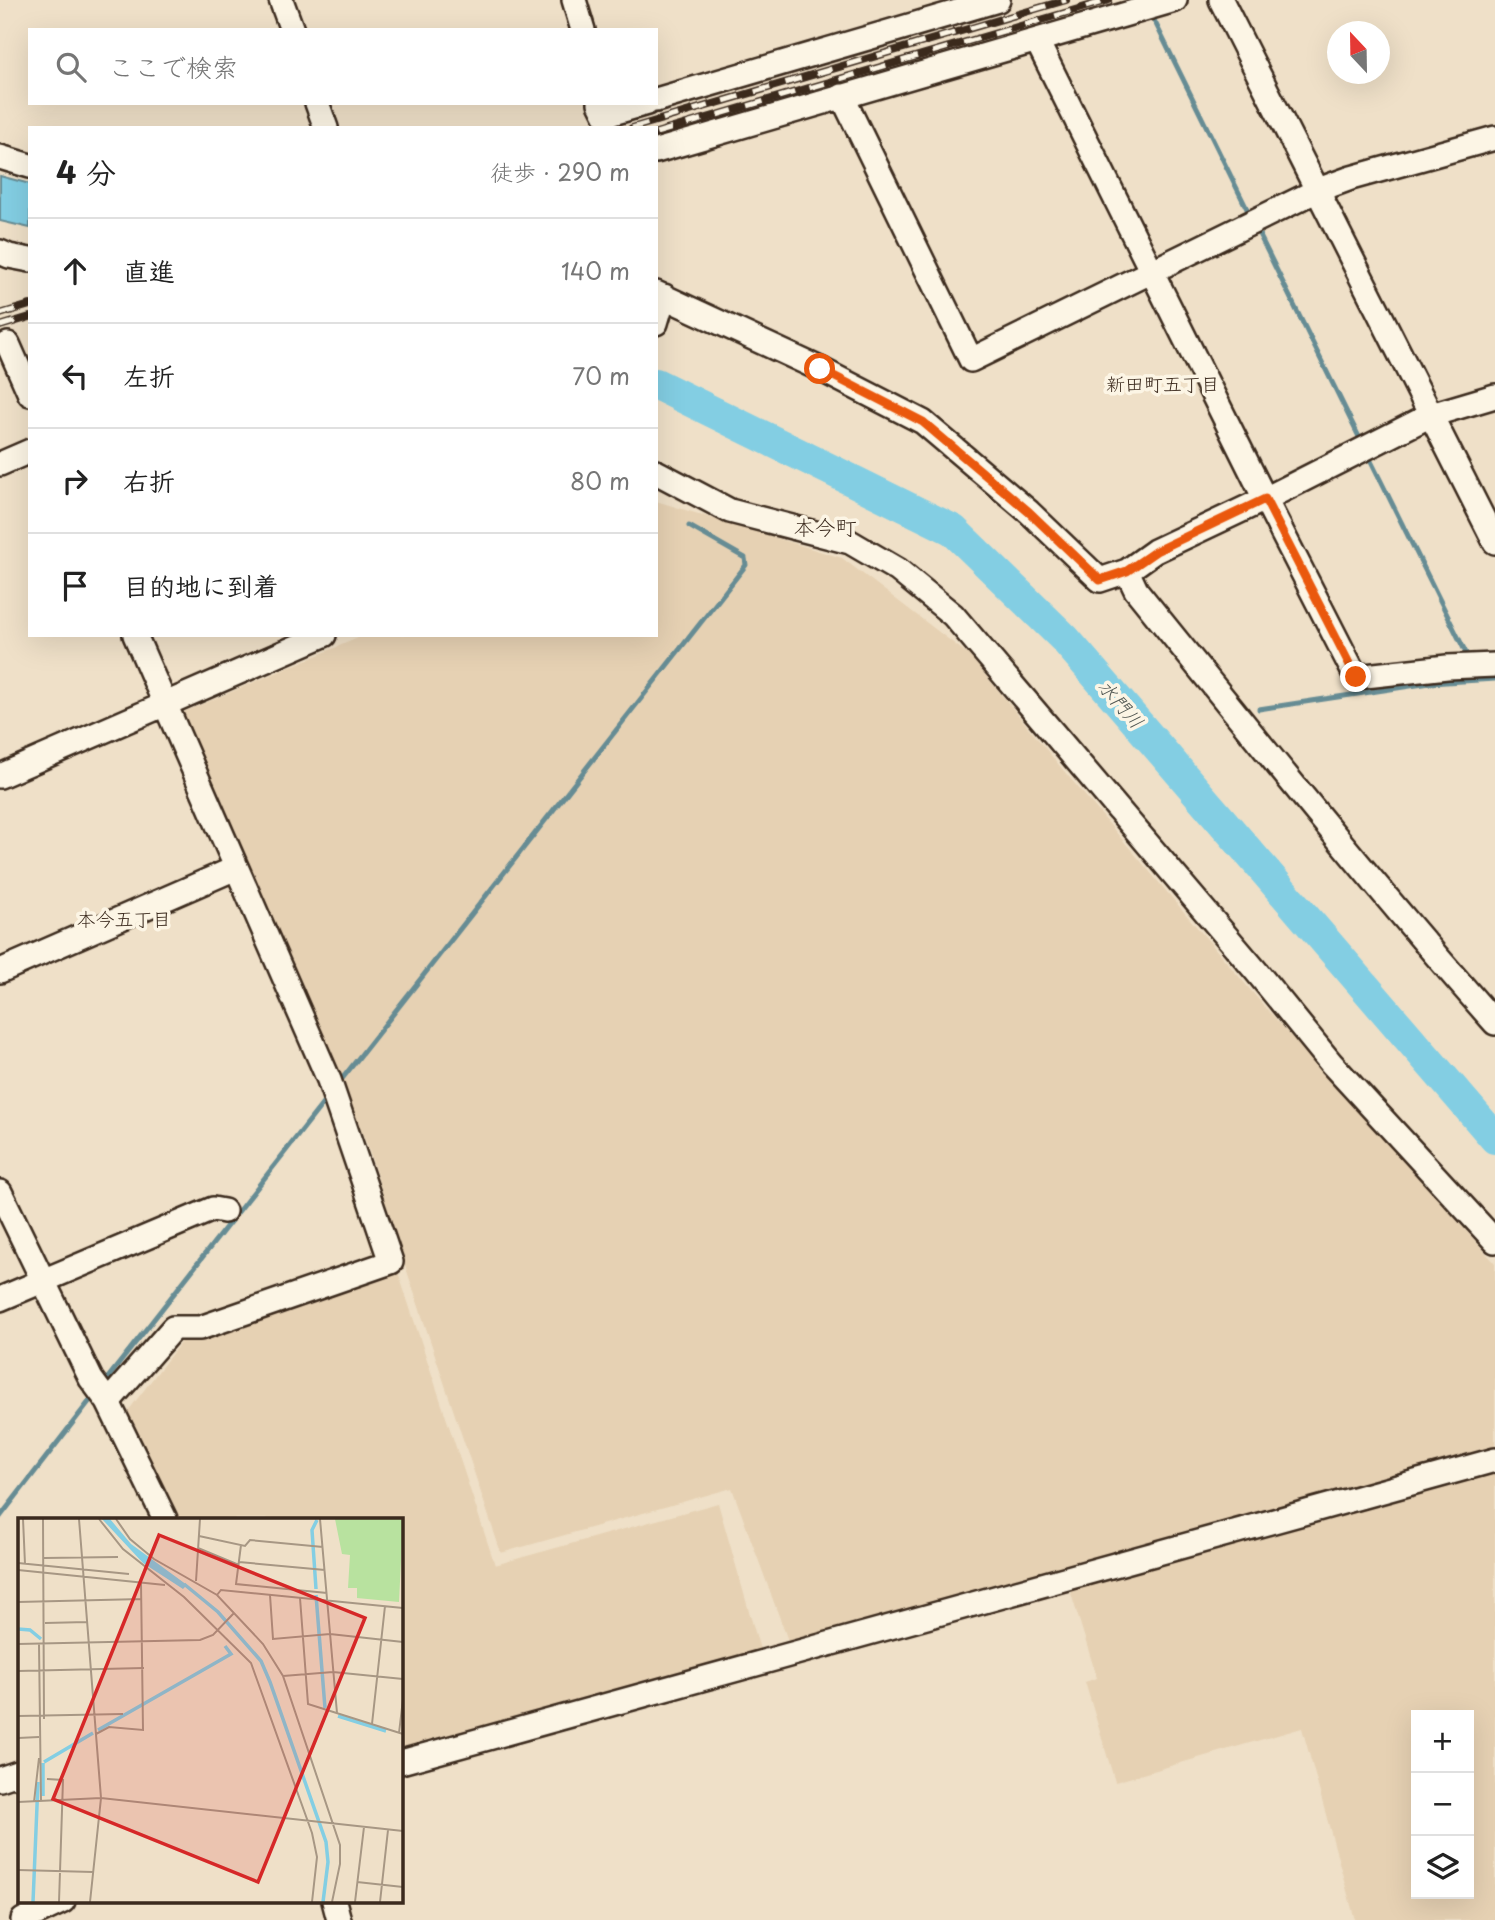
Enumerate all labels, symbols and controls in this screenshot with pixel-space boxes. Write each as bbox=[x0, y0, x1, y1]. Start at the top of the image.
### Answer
north arrow bbox=[1327, 21, 1390, 84]
search box bbox=[28, 28, 658, 105]
text: ここで検索 bbox=[108, 47, 238, 86]
icon: search bbox=[52, 48, 90, 86]
text: 4 分 bbox=[56, 149, 116, 194]
text: 徒歩 · 290 m bbox=[490, 154, 630, 189]
text: 直進 bbox=[123, 251, 175, 290]
icon: ahead bbox=[56, 252, 94, 290]
text: 140 m bbox=[561, 253, 630, 288]
route start bbox=[804, 353, 835, 384]
text: 左折 bbox=[123, 356, 175, 395]
icon: left bbox=[56, 357, 94, 395]
text: 70 m bbox=[572, 358, 630, 393]
district label: 新田町五丁目 bbox=[1106, 369, 1220, 397]
text: 右折 bbox=[123, 461, 175, 500]
icon: right bbox=[56, 462, 94, 500]
text: 80 m bbox=[570, 463, 630, 498]
district label: 本今町 bbox=[794, 510, 857, 542]
text: 目的地に到着 bbox=[123, 566, 279, 605]
icon: arrive bbox=[56, 567, 94, 605]
route end bbox=[1340, 661, 1371, 692]
water label: 水門川 bbox=[1092, 673, 1151, 734]
district label: 本今五丁目 bbox=[76, 904, 172, 932]
inset map bbox=[18, 1518, 402, 1902]
map controls bbox=[1411, 1710, 1474, 1899]
button: + bbox=[1411, 1710, 1474, 1773]
button: − bbox=[1411, 1773, 1474, 1836]
button: layers bbox=[1411, 1836, 1474, 1899]

